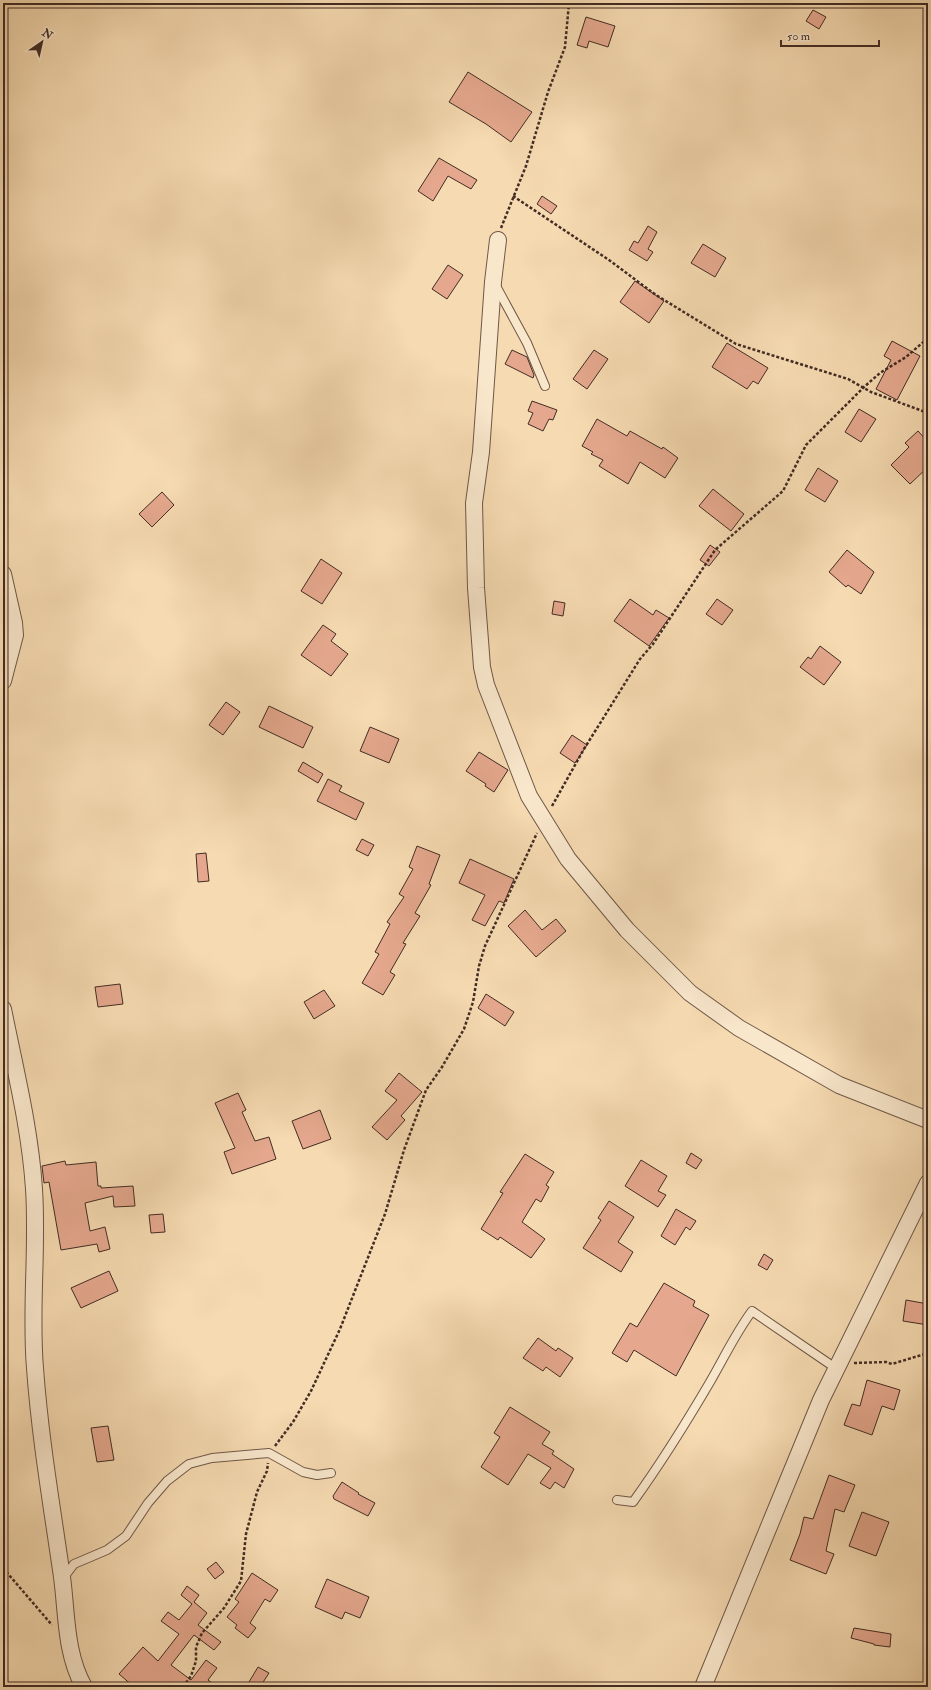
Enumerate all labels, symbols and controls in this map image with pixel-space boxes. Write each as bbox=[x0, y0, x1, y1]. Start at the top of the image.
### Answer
north arrow bbox=[22, 22, 62, 62]
scale bar bbox=[781, 22, 879, 48]
text: N bbox=[39, 25, 56, 43]
text: 50 m bbox=[787, 29, 811, 44]

